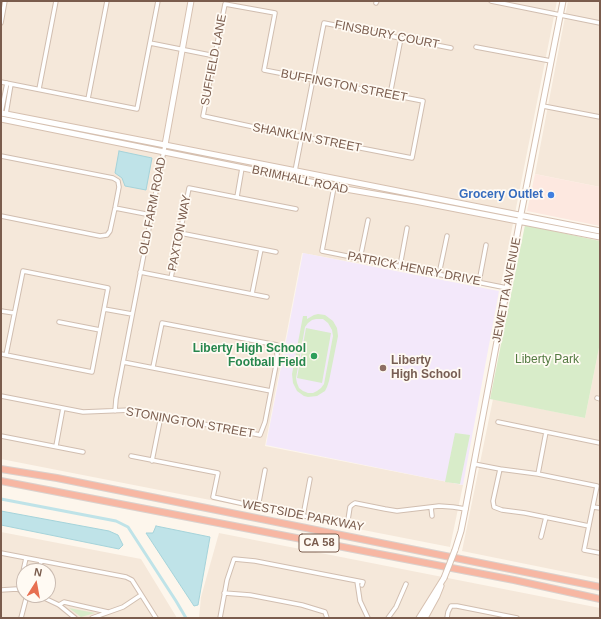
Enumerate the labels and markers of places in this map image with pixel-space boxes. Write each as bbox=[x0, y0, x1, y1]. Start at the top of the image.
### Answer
place label: Grocery Outlet bbox=[459, 188, 543, 202]
marker: Grocery Outlet bbox=[546, 190, 556, 200]
place label: Liberty High School Football Field bbox=[193, 342, 306, 370]
marker: Liberty High School Football Field bbox=[309, 351, 319, 361]
place label: Liberty High School bbox=[391, 354, 461, 382]
marker: Liberty High School bbox=[378, 363, 388, 373]

